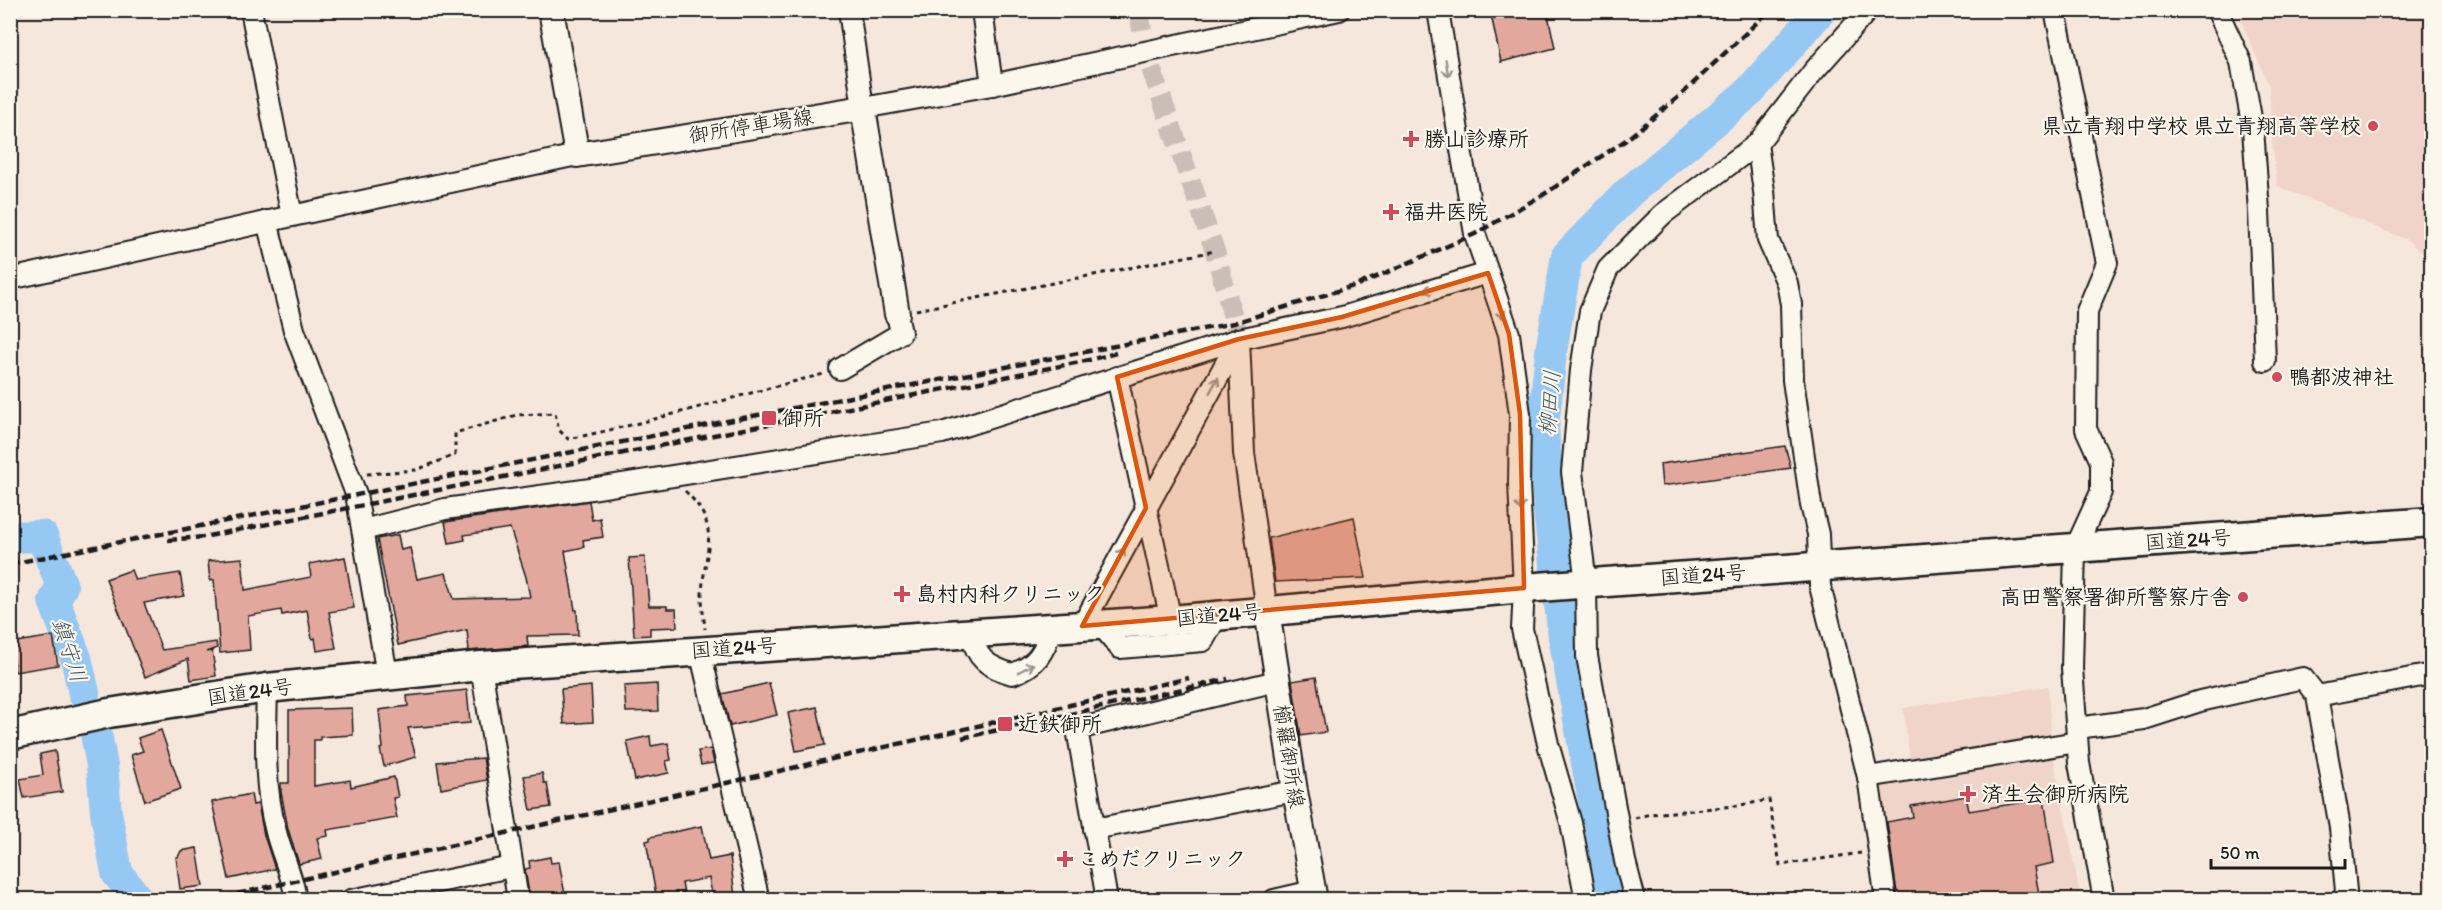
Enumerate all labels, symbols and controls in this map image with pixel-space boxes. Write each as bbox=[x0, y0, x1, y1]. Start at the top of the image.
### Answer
one-way arrow bbox=[1442, 58, 1453, 78]
street label: 御所停車場線 bbox=[687, 103, 815, 148]
place label: 県立青翔中学校 県立青翔高等学校 bbox=[2041, 113, 2361, 138]
marker: 県立青翔中学校 県立青翔高等学校 bbox=[2366, 119, 2380, 133]
place label: 勝山診療所 bbox=[1424, 126, 1529, 151]
marker: 勝山診療所 bbox=[1402, 130, 1420, 148]
place label: 福井医院 bbox=[1404, 199, 1488, 224]
marker: 福井医院 bbox=[1382, 203, 1400, 221]
one-way arrow bbox=[1423, 283, 1442, 295]
one-way arrow bbox=[1496, 300, 1507, 319]
place label: 鴨都波神社 bbox=[2289, 364, 2394, 389]
water label: 柳田川 bbox=[1533, 369, 1566, 437]
marker: 鴨都波神社 bbox=[2270, 370, 2284, 384]
one-way arrow bbox=[1208, 377, 1220, 394]
place label: 御所 bbox=[782, 405, 824, 430]
marker: 御所 bbox=[760, 409, 778, 427]
one-way arrow bbox=[1514, 492, 1525, 512]
street label: 国道24号 bbox=[2144, 524, 2232, 555]
one-way arrow bbox=[1114, 548, 1126, 565]
street label: 国道24号 bbox=[1659, 559, 1747, 590]
place label: 島村内科クリニック bbox=[916, 581, 1105, 606]
place label: 高田警察署御所警察庁舎 bbox=[2000, 584, 2231, 609]
marker: 島村内科クリニック bbox=[893, 585, 911, 603]
marker: 高田警察署御所警察庁舎 bbox=[2236, 590, 2250, 604]
street label: 国道24号 bbox=[1175, 598, 1263, 631]
water label: 鎮守川 bbox=[46, 615, 93, 686]
street label: 国道24号 bbox=[690, 632, 778, 663]
one-way arrow bbox=[1017, 662, 1035, 673]
street label: 国道24号 bbox=[205, 673, 295, 710]
street label: 櫛羅御所線 bbox=[1269, 702, 1310, 810]
place label: 近鉄御所 bbox=[1018, 711, 1102, 736]
marker: 近鉄御所 bbox=[996, 715, 1014, 733]
place label: 済生会御所病院 bbox=[1982, 781, 2129, 806]
marker: 済生会御所病院 bbox=[1959, 785, 1977, 803]
scale bar bbox=[2211, 832, 2344, 870]
text: 50 m bbox=[2220, 842, 2260, 864]
place label: こめだクリニック bbox=[1078, 846, 1246, 871]
marker: こめだクリニック bbox=[1056, 850, 1074, 868]

